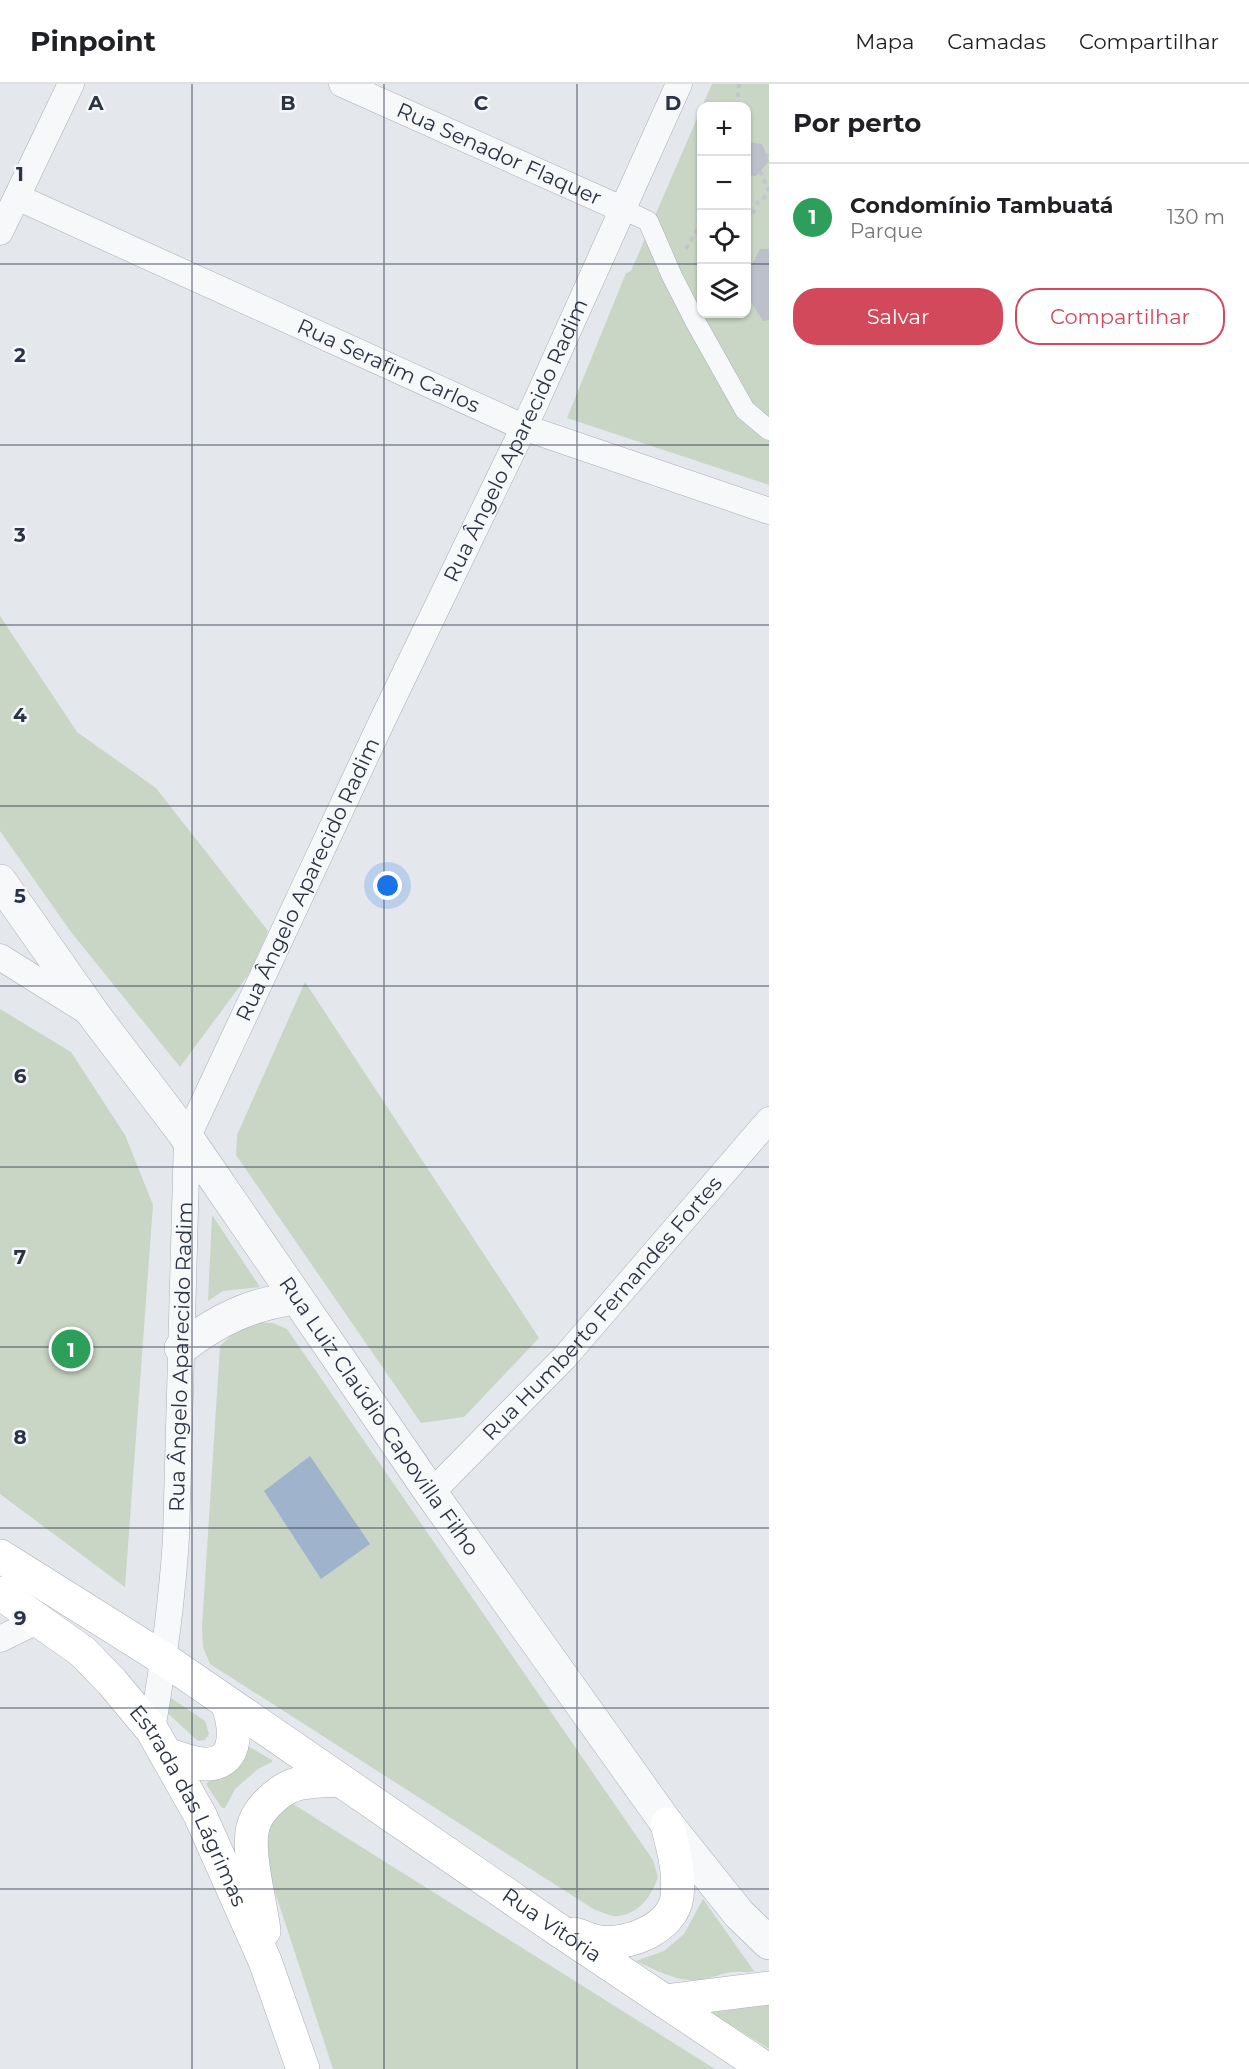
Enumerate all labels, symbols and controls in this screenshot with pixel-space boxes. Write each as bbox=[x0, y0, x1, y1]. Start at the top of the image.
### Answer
text: Pinpoint bbox=[30, 24, 156, 58]
text: Mapa bbox=[855, 29, 914, 54]
text: Camadas bbox=[947, 29, 1046, 54]
text: Compartilhar bbox=[1079, 29, 1219, 54]
text: A bbox=[87, 91, 104, 115]
text: B bbox=[280, 91, 296, 115]
text: C bbox=[474, 91, 489, 115]
text: D bbox=[665, 91, 681, 115]
street label: Rua Senador Flaquer bbox=[393, 97, 606, 210]
map controls bbox=[697, 102, 751, 318]
button: + bbox=[697, 102, 751, 156]
text: Por perto bbox=[793, 107, 921, 139]
button: − bbox=[697, 156, 751, 210]
text: 1 bbox=[16, 162, 24, 186]
text: Condomínio Tambuatá bbox=[850, 192, 1113, 219]
text: 1 bbox=[809, 205, 816, 229]
text: 130 m bbox=[1167, 205, 1225, 229]
button: locate bbox=[697, 210, 751, 264]
text: Parque bbox=[850, 219, 923, 243]
button: layers bbox=[697, 264, 751, 318]
button: Salvar bbox=[793, 288, 1003, 345]
button: Compartilhar bbox=[1015, 288, 1225, 345]
street label: Rua Ângelo Aparecido Radim bbox=[438, 295, 593, 586]
street label: Rua Serafim Carlos bbox=[293, 313, 484, 418]
text: 2 bbox=[14, 343, 26, 367]
text: 3 bbox=[13, 523, 26, 547]
text: 4 bbox=[13, 703, 27, 727]
street label: Rua Ângelo Aparecido Radim bbox=[230, 734, 384, 1025]
your location bbox=[373, 871, 402, 900]
text: 5 bbox=[14, 884, 26, 908]
text: 6 bbox=[14, 1064, 27, 1088]
street label: Rua Humberto Fernandes Fortes bbox=[477, 1171, 727, 1445]
street label: Rua Ângelo Aparecido Radim bbox=[164, 1201, 197, 1512]
text: 7 bbox=[14, 1245, 26, 1269]
street label: Rua Luiz Claúdio Capovilla Filho bbox=[274, 1272, 485, 1560]
pin: 1 bbox=[52, 1326, 90, 1372]
text: 8 bbox=[13, 1425, 27, 1449]
text: 9 bbox=[14, 1606, 26, 1630]
street label: Estrada das Lágrimas bbox=[124, 1700, 252, 1910]
street label: Rua Vitória bbox=[498, 1882, 606, 1967]

